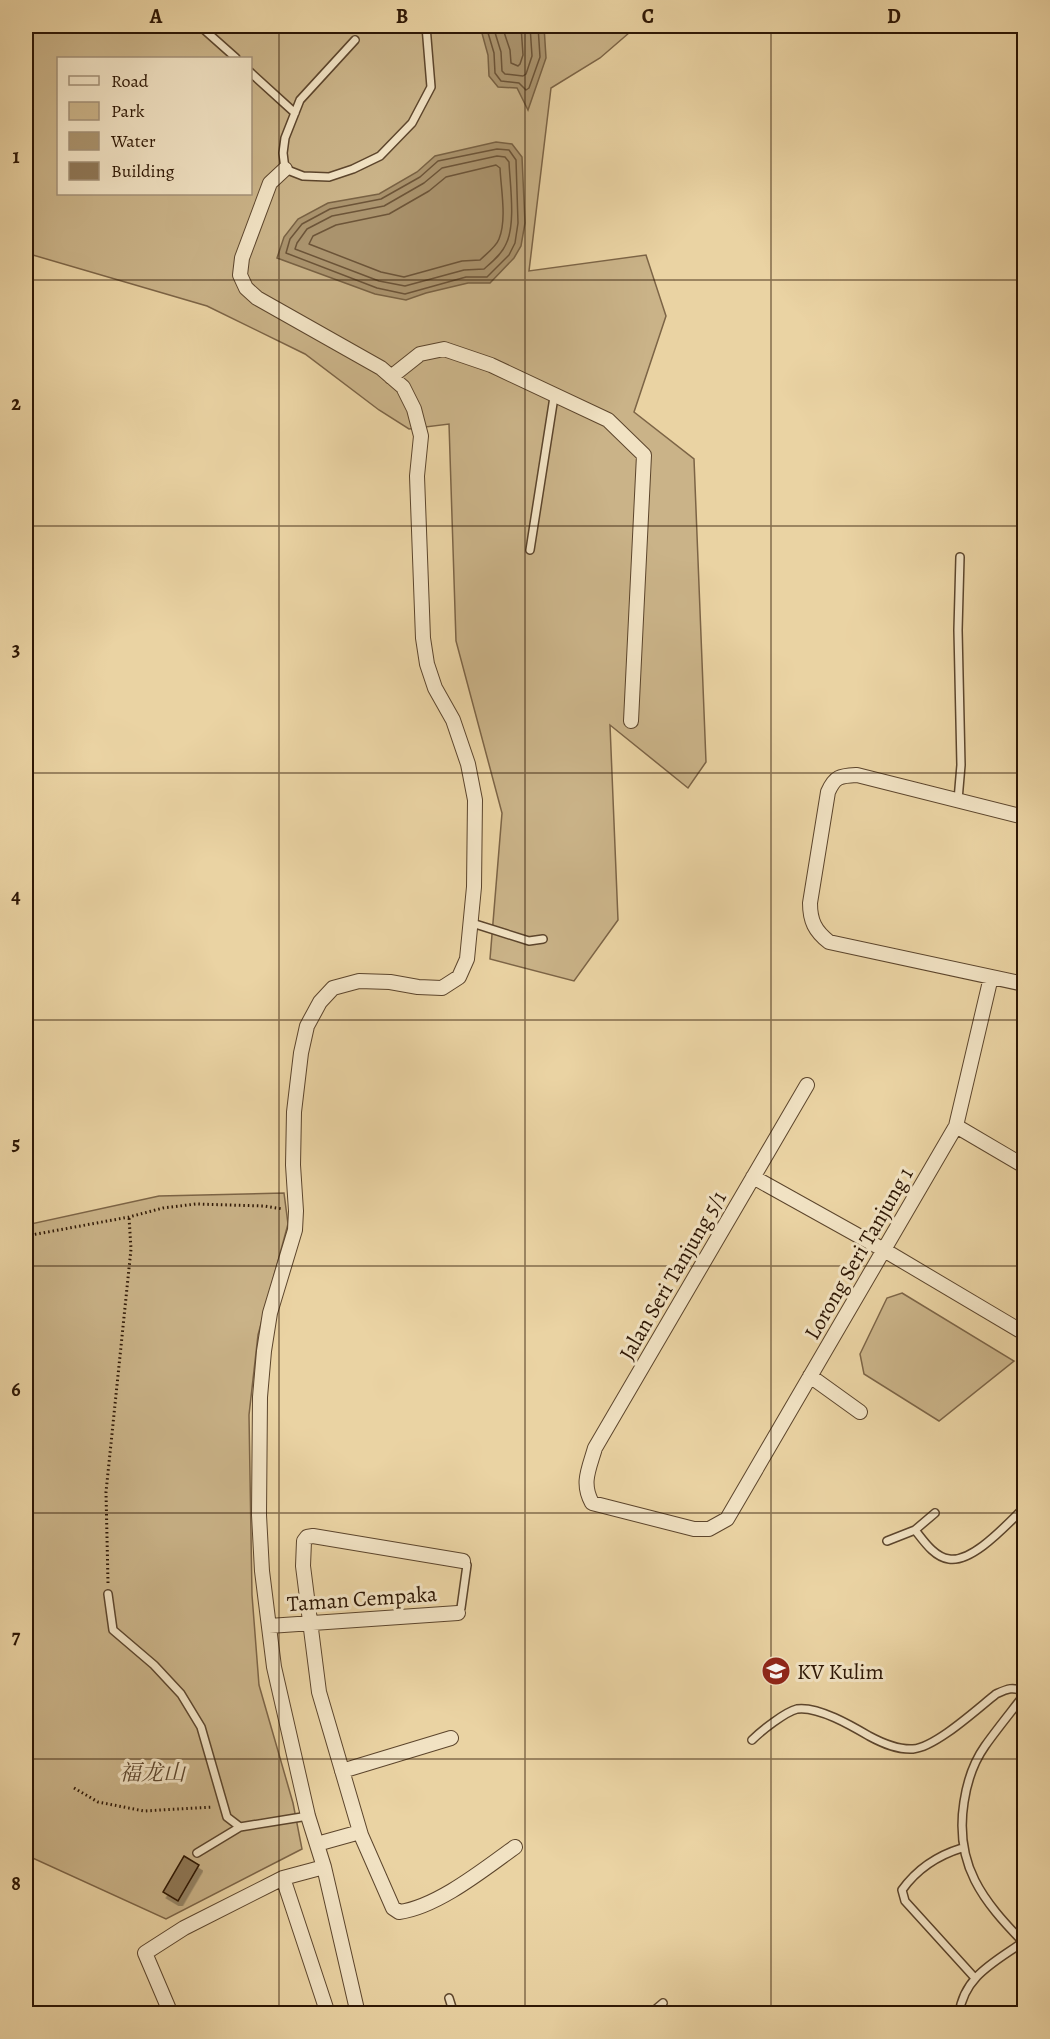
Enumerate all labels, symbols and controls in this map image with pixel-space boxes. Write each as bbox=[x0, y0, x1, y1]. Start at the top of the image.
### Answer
text: A bbox=[149, 3, 163, 30]
text: B bbox=[396, 3, 408, 30]
text: C bbox=[642, 3, 654, 30]
text: D bbox=[887, 3, 901, 30]
legend bbox=[57, 57, 252, 195]
text: Road bbox=[111, 69, 149, 93]
text: Park bbox=[111, 99, 145, 123]
text: Water bbox=[110, 129, 156, 153]
text: 1 bbox=[12, 143, 20, 170]
text: Building bbox=[111, 159, 175, 183]
text: 2 bbox=[11, 390, 21, 417]
text: 3 bbox=[12, 636, 20, 663]
text: 4 bbox=[11, 883, 21, 910]
text: 5 bbox=[12, 1130, 20, 1157]
street label: Lorong Seri Tanjung 1 bbox=[797, 1162, 920, 1345]
street label: Jalan Seri Tanjung 5/1 bbox=[612, 1185, 734, 1366]
text: 6 bbox=[11, 1376, 21, 1403]
street label: Taman Cempaka bbox=[286, 1579, 439, 1619]
text: 7 bbox=[12, 1623, 21, 1650]
school or university icon: KV Kulim bbox=[760, 1655, 792, 1687]
place label: KV Kulim bbox=[797, 1657, 884, 1687]
park label: 福龙山 bbox=[119, 1758, 187, 1788]
text: 8 bbox=[11, 1870, 21, 1897]

